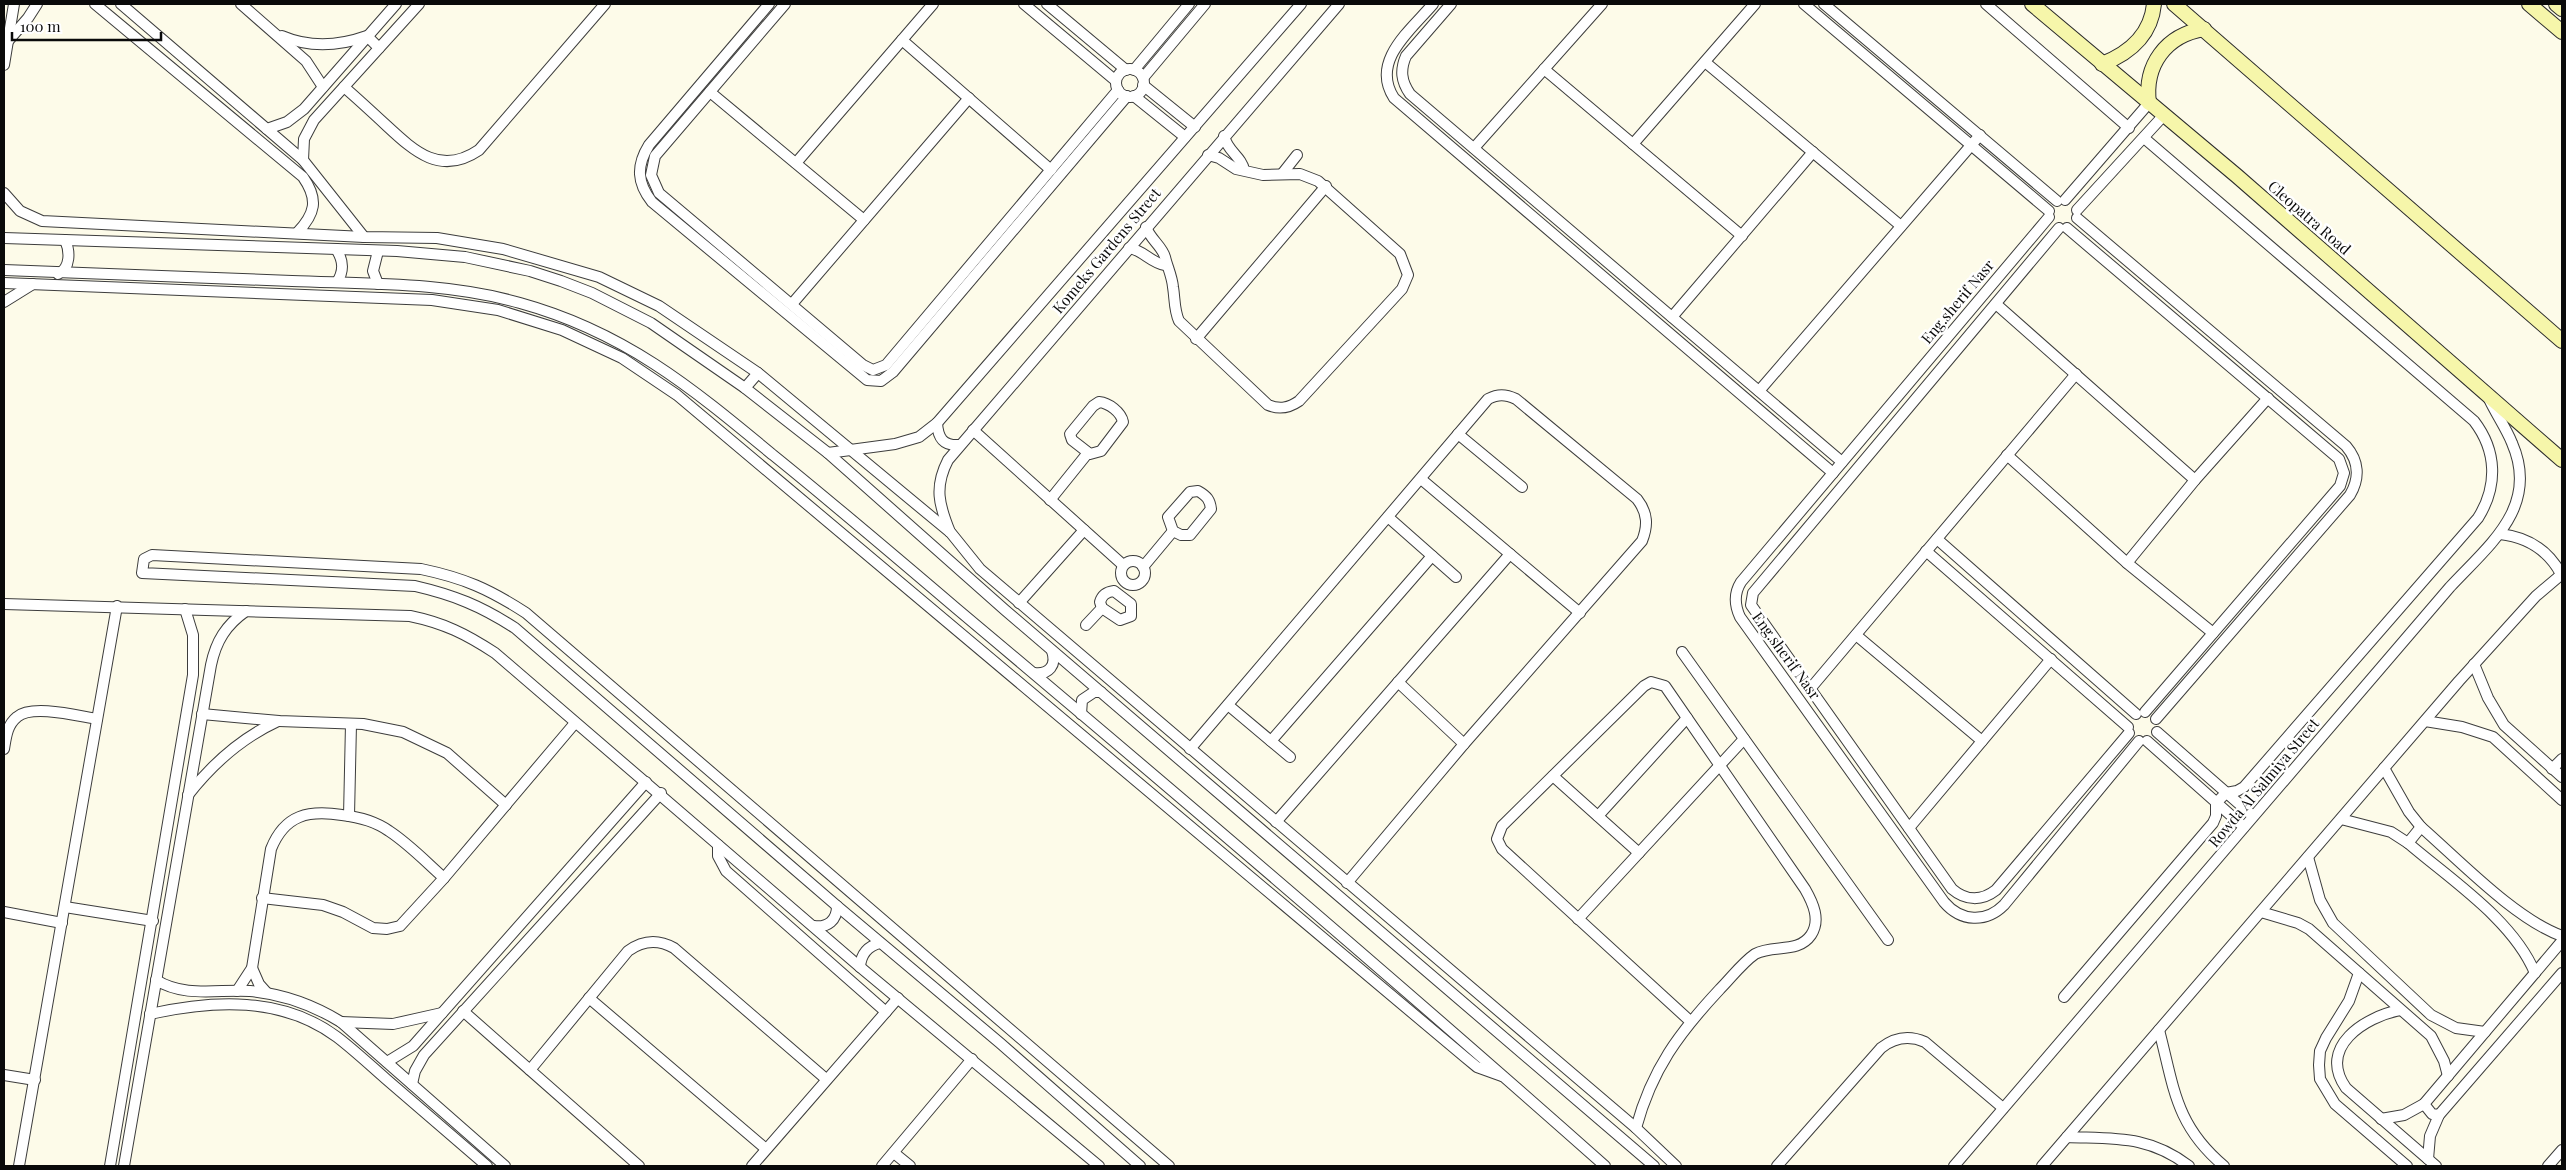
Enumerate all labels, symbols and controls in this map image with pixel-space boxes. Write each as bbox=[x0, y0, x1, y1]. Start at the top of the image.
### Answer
scale bar bbox=[12, 10, 161, 42]
text: 100 m bbox=[20, 16, 61, 36]
street label: Cleopatra Road bbox=[2264, 176, 2356, 259]
street label: Komeks Gardens Street bbox=[1048, 183, 1165, 317]
street label: Eng.sherif Nasr bbox=[1916, 255, 1998, 347]
street label: Eng.sherif Nasr bbox=[1748, 608, 1826, 703]
street label: Rowda Al Salmiya Street bbox=[2203, 713, 2323, 851]

